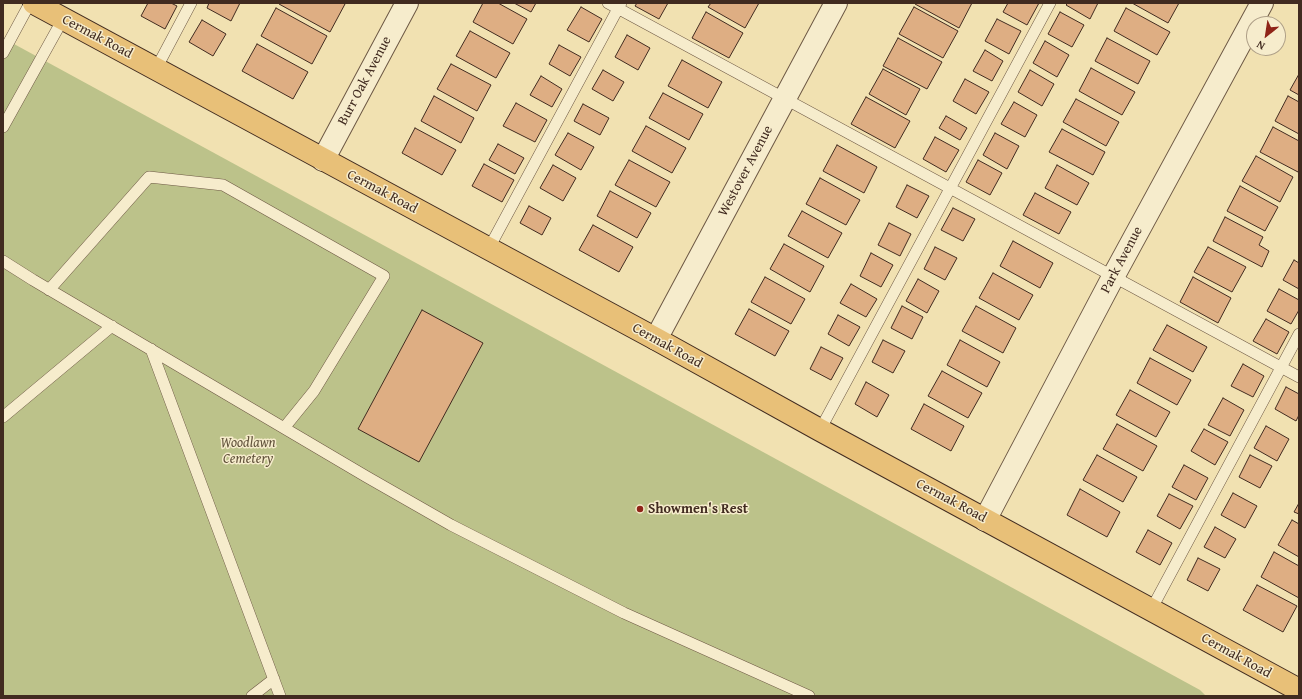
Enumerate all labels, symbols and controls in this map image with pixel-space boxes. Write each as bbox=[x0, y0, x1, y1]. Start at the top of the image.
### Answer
street label: Cermak Road bbox=[59, 11, 135, 63]
north arrow bbox=[1246, 16, 1286, 56]
street label: Burr Oak Avenue bbox=[334, 34, 396, 128]
text: N bbox=[1253, 37, 1268, 54]
street label: Westover Avenue bbox=[715, 123, 777, 219]
street label: Cermak Road bbox=[344, 166, 420, 218]
street label: Park Avenue bbox=[1097, 224, 1147, 296]
street label: Cermak Road bbox=[629, 320, 705, 372]
park label: Woodlawn Cemetery bbox=[220, 435, 276, 468]
street label: Cermak Road bbox=[913, 475, 989, 527]
place label: Showmen's Rest bbox=[648, 501, 748, 517]
marker: Showmen's Rest bbox=[635, 504, 645, 514]
street label: Cermak Road bbox=[1198, 630, 1274, 682]

